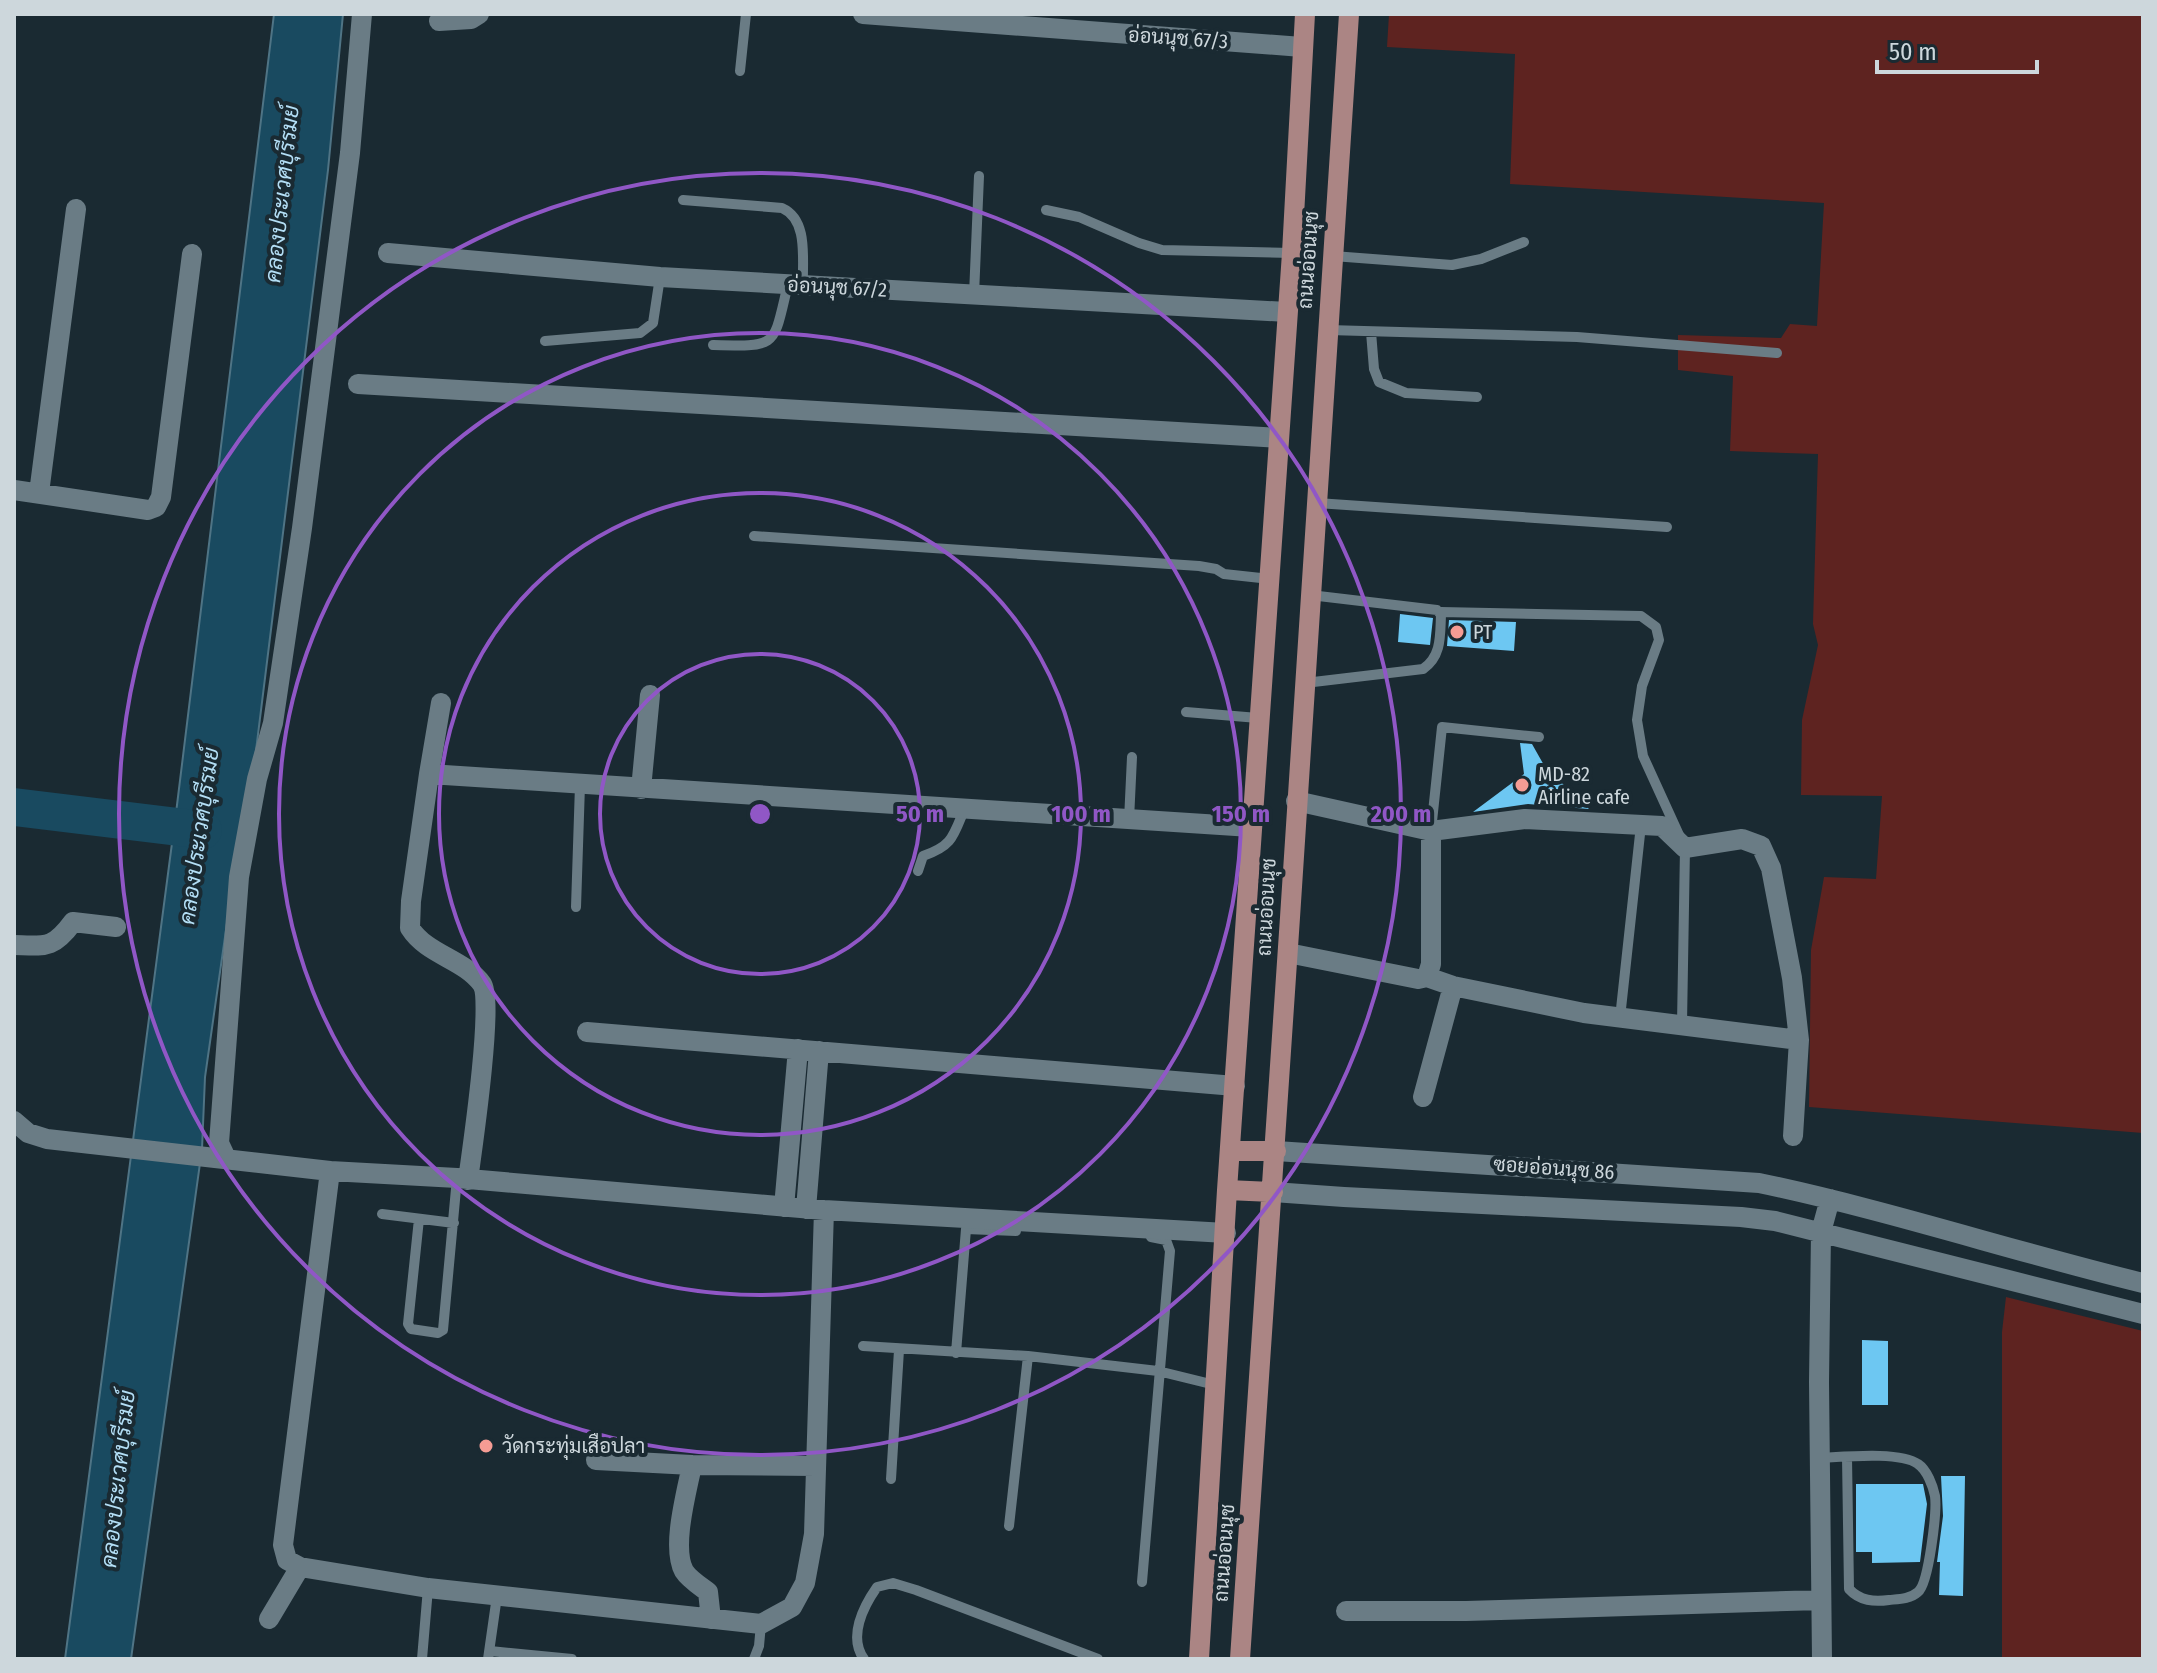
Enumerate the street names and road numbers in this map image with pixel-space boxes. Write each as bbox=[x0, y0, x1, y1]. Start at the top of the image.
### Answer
street label: อ่อนนุช 67/3 bbox=[1127, 23, 1229, 55]
street label: ถนนอ่อนนุช bbox=[1293, 210, 1325, 310]
street label: อ่อนนุช 67/2 bbox=[786, 272, 888, 304]
street label: ถนนอ่อนนุช bbox=[1251, 857, 1283, 957]
street label: ซอยอ่อนนุช 86 bbox=[1493, 1152, 1615, 1186]
street label: ถนนอ่อนนุช bbox=[1209, 1503, 1241, 1603]

